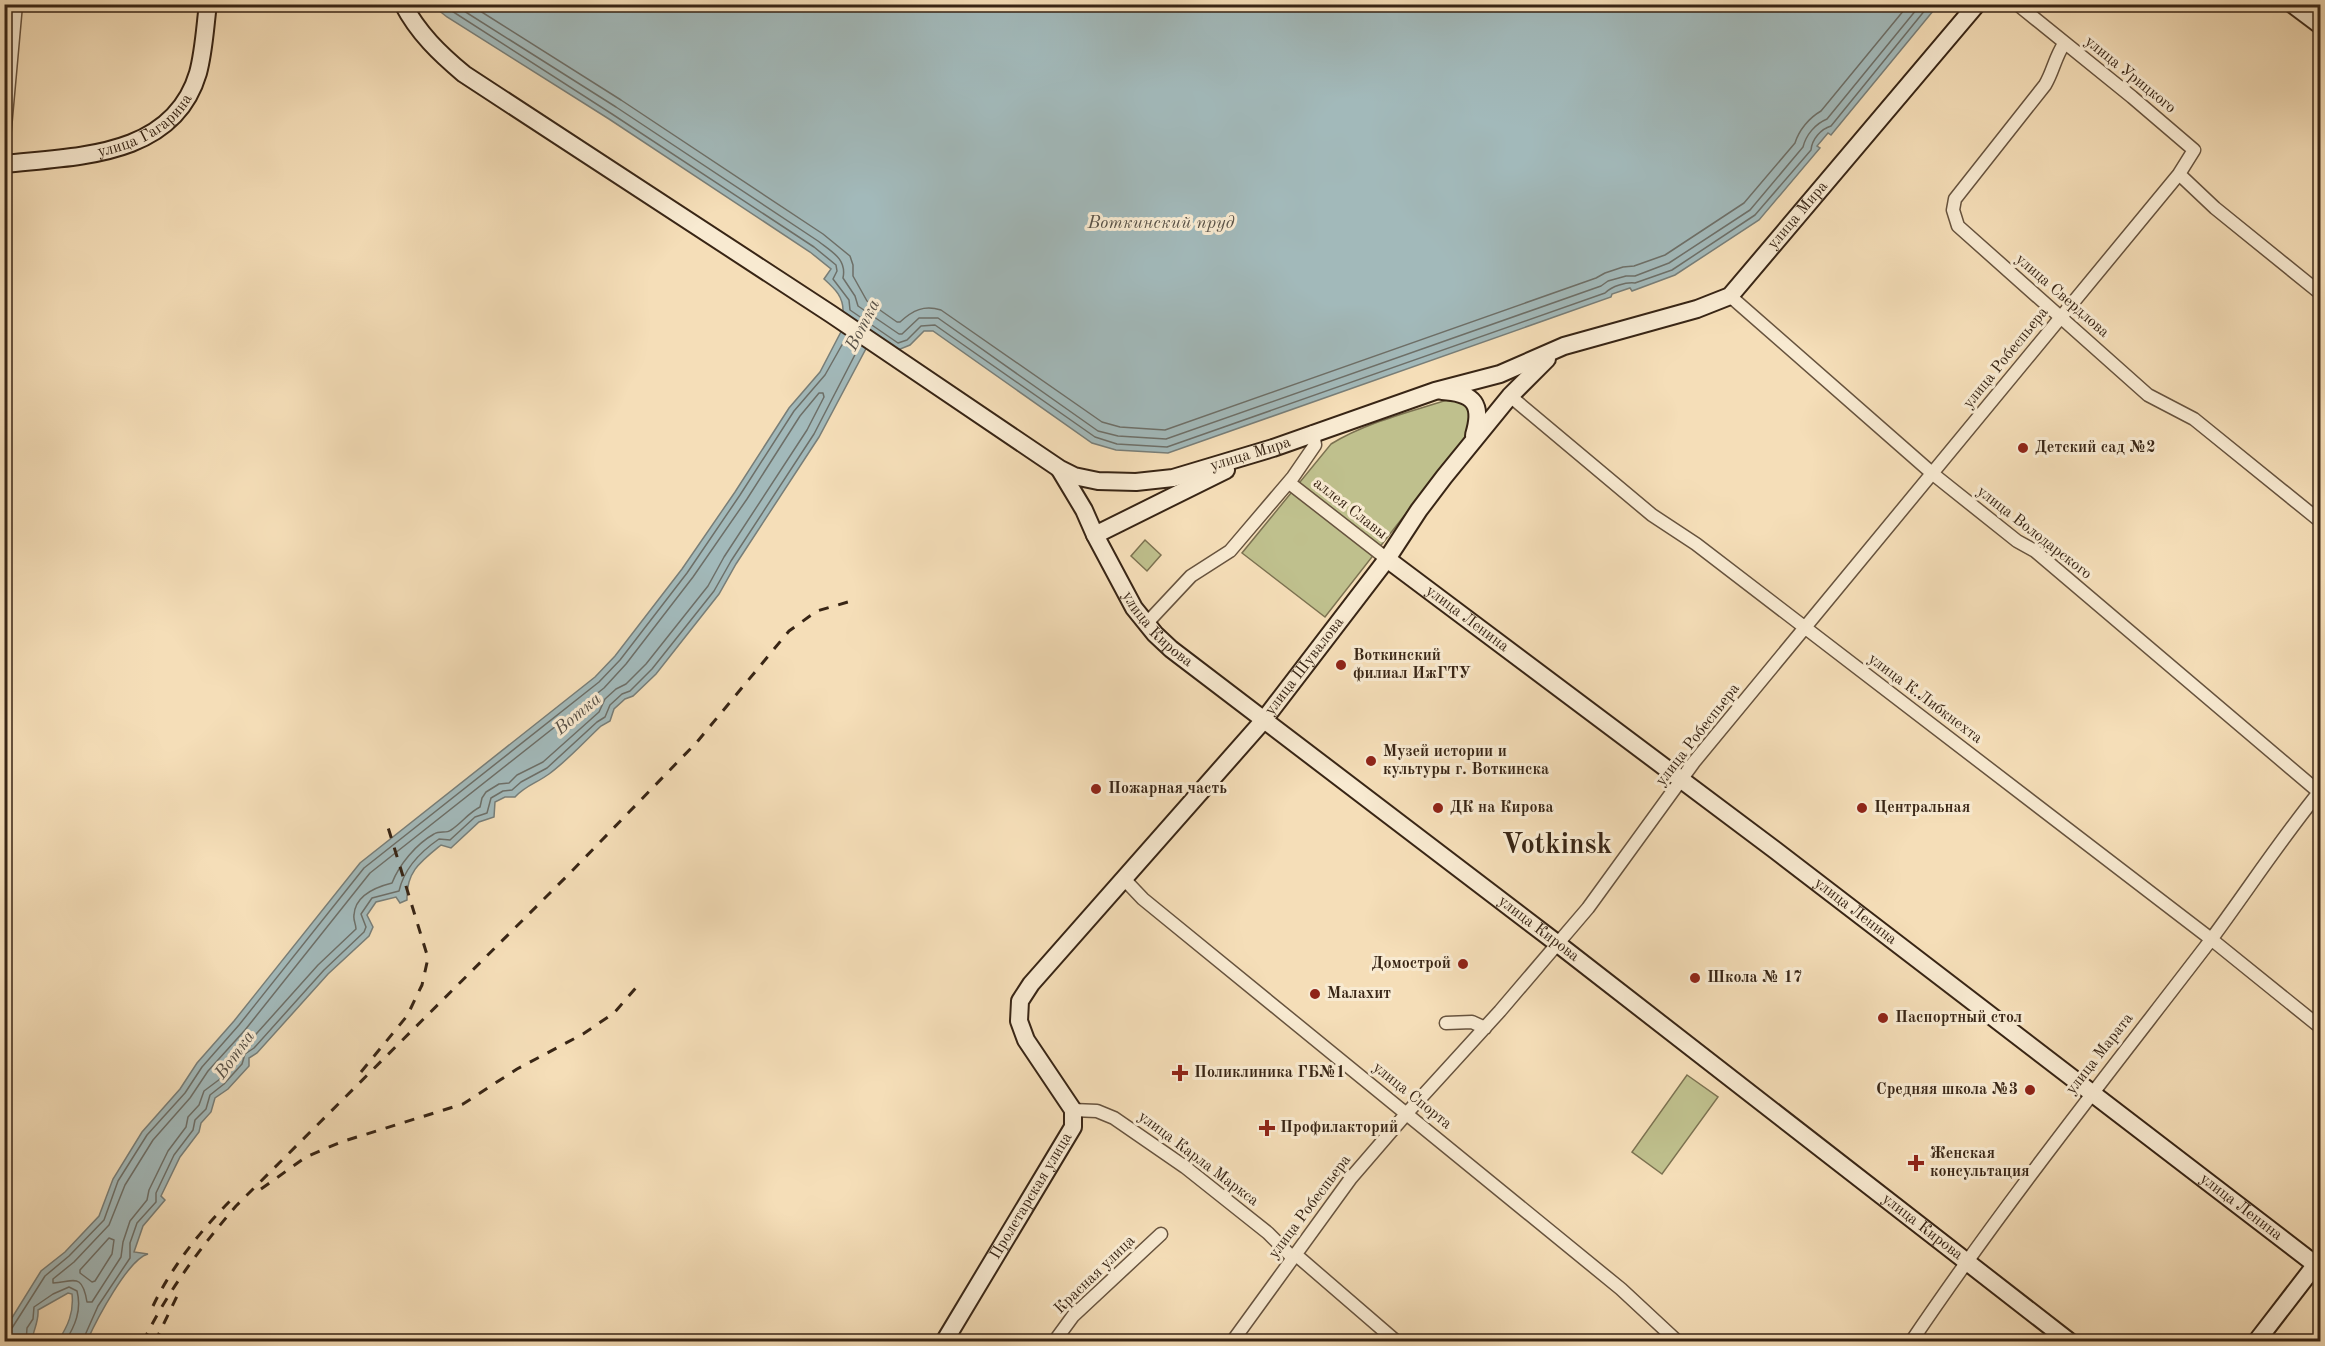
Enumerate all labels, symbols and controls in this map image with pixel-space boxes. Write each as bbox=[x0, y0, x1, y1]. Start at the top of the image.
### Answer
street label: улица Урицкого bbox=[2081, 34, 2179, 117]
street label: улица Гагарина bbox=[96, 91, 196, 160]
street label: улица Мира bbox=[1765, 178, 1831, 253]
water label: Воткинский пруд bbox=[1087, 214, 1235, 232]
street label: улица Свердлова bbox=[2012, 251, 2112, 341]
water label: Вотка bbox=[842, 296, 884, 354]
street label: улица Робеспьера bbox=[1960, 304, 2052, 412]
street label: улица Мира bbox=[1208, 434, 1293, 474]
place label: Детский сад №2 bbox=[2035, 440, 2156, 456]
marker: Детский сад №2 bbox=[2016, 441, 2030, 455]
street label: аллея Славы bbox=[1310, 475, 1390, 543]
street label: улица Володарского bbox=[1974, 483, 2095, 583]
street label: улица Ленина bbox=[1422, 583, 1512, 655]
street label: улица Кирова bbox=[1119, 589, 1196, 670]
street label: улица Шувалова bbox=[1262, 614, 1347, 718]
place label: Воткинский филиал ИжГТУ bbox=[1353, 648, 1472, 682]
street label: улица К.Либкнехта bbox=[1865, 651, 1985, 747]
marker: Воткинский филиал ИжГТУ bbox=[1334, 658, 1348, 672]
street label: улица Робеспьера bbox=[1653, 681, 1743, 789]
water label: Вотка bbox=[550, 689, 605, 739]
place label: Музей истории и культуры г. Воткинска bbox=[1383, 744, 1549, 778]
marker: Музей истории и культуры г. Воткинска bbox=[1364, 754, 1378, 768]
place label: Пожарная часть bbox=[1108, 781, 1227, 797]
marker: Пожарная часть bbox=[1089, 782, 1103, 796]
place label: ДК на Кирова bbox=[1450, 800, 1554, 816]
place label: Центральная bbox=[1874, 800, 1970, 816]
marker: ДК на Кирова bbox=[1431, 801, 1445, 815]
marker: Центральная bbox=[1855, 801, 1869, 815]
district label: Votkinsk bbox=[1502, 832, 1613, 860]
street label: улица Ленина bbox=[1811, 875, 1900, 948]
street label: улица Кирова bbox=[1495, 893, 1582, 965]
place label: Домострой bbox=[1372, 956, 1451, 972]
marker: Домострой bbox=[1456, 957, 1470, 971]
place label: Школа № 17 bbox=[1707, 970, 1802, 986]
marker: Школа № 17 bbox=[1688, 971, 1702, 985]
place label: Малахит bbox=[1327, 986, 1391, 1002]
marker: Малахит bbox=[1308, 987, 1322, 1001]
place label: Паспортный стол bbox=[1895, 1010, 2022, 1026]
street label: улица Марата bbox=[2063, 1010, 2137, 1098]
marker: Паспортный стол bbox=[1876, 1011, 1890, 1025]
water label: Вотка bbox=[211, 1027, 259, 1083]
street label: улица Спорта bbox=[1369, 1059, 1455, 1133]
marker: Поликлиника ГБ№1 bbox=[1171, 1064, 1189, 1082]
place label: Поликлиника ГБ№1 bbox=[1194, 1065, 1345, 1081]
place label: Средняя школа №3 bbox=[1876, 1082, 2018, 1098]
marker: Средняя школа №3 bbox=[2023, 1083, 2037, 1097]
street label: улица Карла Маркса bbox=[1135, 1109, 1261, 1209]
marker: Профилакторий bbox=[1258, 1119, 1276, 1137]
place label: Профилакторий bbox=[1280, 1120, 1398, 1136]
street label: Пролетарская улица bbox=[987, 1130, 1076, 1262]
place label: Женская консультация bbox=[1930, 1146, 2030, 1180]
street label: улица Робеспьера bbox=[1266, 1152, 1354, 1262]
marker: Женская консультация bbox=[1907, 1154, 1925, 1172]
street label: улица Ленина bbox=[2196, 1171, 2285, 1244]
street label: улица Кирова bbox=[1879, 1191, 1966, 1263]
street label: Красная улица bbox=[1052, 1233, 1138, 1317]

